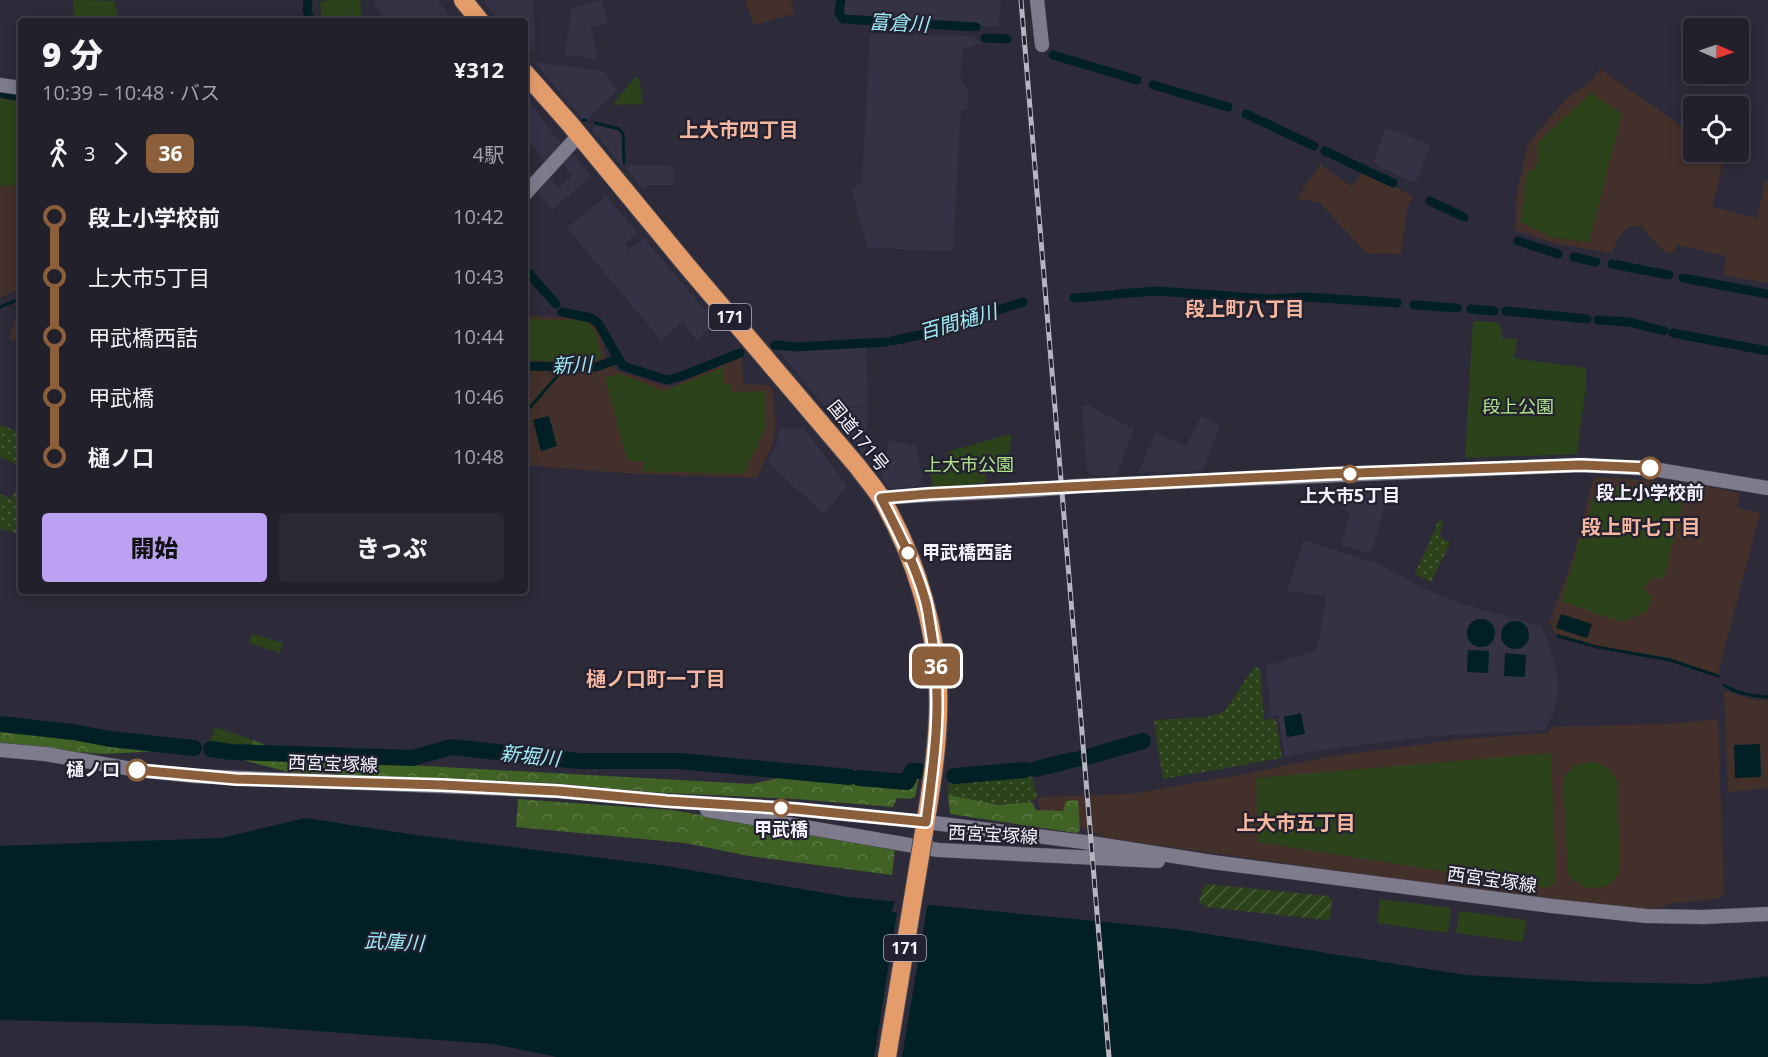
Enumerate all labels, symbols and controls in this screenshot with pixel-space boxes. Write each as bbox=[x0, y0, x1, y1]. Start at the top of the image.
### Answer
water label: 富倉川 bbox=[868, 7, 932, 38]
north arrow bbox=[1683, 18, 1749, 84]
map controls bbox=[1683, 18, 1749, 162]
text: 9 分 bbox=[42, 32, 103, 77]
text: ¥312 bbox=[454, 54, 504, 84]
text: 10:39 – 10:48 · バス bbox=[42, 79, 220, 106]
button: locate bbox=[1683, 96, 1749, 162]
district label: 上大市四丁目 bbox=[679, 116, 799, 143]
icon: walk bbox=[42, 137, 75, 170]
icon: forward bbox=[104, 137, 137, 170]
text: 36 bbox=[158, 139, 182, 167]
text: 3 bbox=[84, 140, 95, 167]
text: 4駅 bbox=[473, 141, 504, 168]
text: 段上小学校前 bbox=[88, 202, 220, 232]
text: 10:42 bbox=[453, 203, 504, 230]
text: 上大市5丁目 bbox=[88, 262, 211, 292]
text: 10:43 bbox=[453, 263, 504, 290]
district label: 段上町八丁目 bbox=[1185, 295, 1305, 322]
water label: 百間樋川 bbox=[916, 297, 1002, 346]
road number: 171 bbox=[709, 304, 751, 330]
text: 甲武橋西詰 bbox=[88, 322, 198, 352]
text: 10:44 bbox=[453, 323, 504, 350]
water label: 新川 bbox=[552, 350, 594, 379]
text: 甲武橋 bbox=[88, 382, 154, 412]
text: 10:46 bbox=[453, 383, 504, 410]
park label: 段上公園 bbox=[1482, 394, 1554, 418]
street label: 国道171号 bbox=[823, 395, 895, 476]
text: 樋ノ口 bbox=[88, 442, 154, 472]
text: 10:48 bbox=[453, 443, 504, 470]
park label: 上大市公園 bbox=[924, 452, 1014, 476]
marker: 段上小学校前 bbox=[1639, 457, 1661, 479]
marker: 上大市5丁目 bbox=[1341, 465, 1359, 483]
place label: 段上小学校前 bbox=[1596, 480, 1704, 504]
place label: 上大市5丁目 bbox=[1300, 483, 1400, 507]
button: 開始 bbox=[42, 513, 267, 582]
button: きっぷ bbox=[279, 513, 504, 582]
district label: 段上町七丁目 bbox=[1581, 513, 1701, 540]
place label: 甲武橋西詰 bbox=[922, 540, 1012, 564]
marker: 甲武橋西詰 bbox=[899, 544, 917, 562]
line badge: 36 bbox=[909, 646, 963, 686]
text: 36 bbox=[924, 652, 948, 680]
district label: 樋ノ口町一丁目 bbox=[586, 665, 726, 692]
water label: 新堀川 bbox=[499, 739, 563, 772]
street label: 西宮宝塚線 bbox=[288, 749, 378, 777]
place label: 樋ノ口 bbox=[66, 757, 120, 781]
marker: 樋ノ口 bbox=[126, 759, 148, 781]
marker: 甲武橋 bbox=[772, 799, 790, 817]
district label: 上大市五丁目 bbox=[1236, 809, 1356, 836]
place label: 甲武橋 bbox=[754, 817, 808, 841]
street label: 西宮宝塚線 bbox=[947, 820, 1039, 848]
street label: 西宮宝塚線 bbox=[1446, 861, 1538, 897]
water label: 武庫川 bbox=[363, 926, 427, 957]
road number: 171 bbox=[884, 935, 926, 961]

